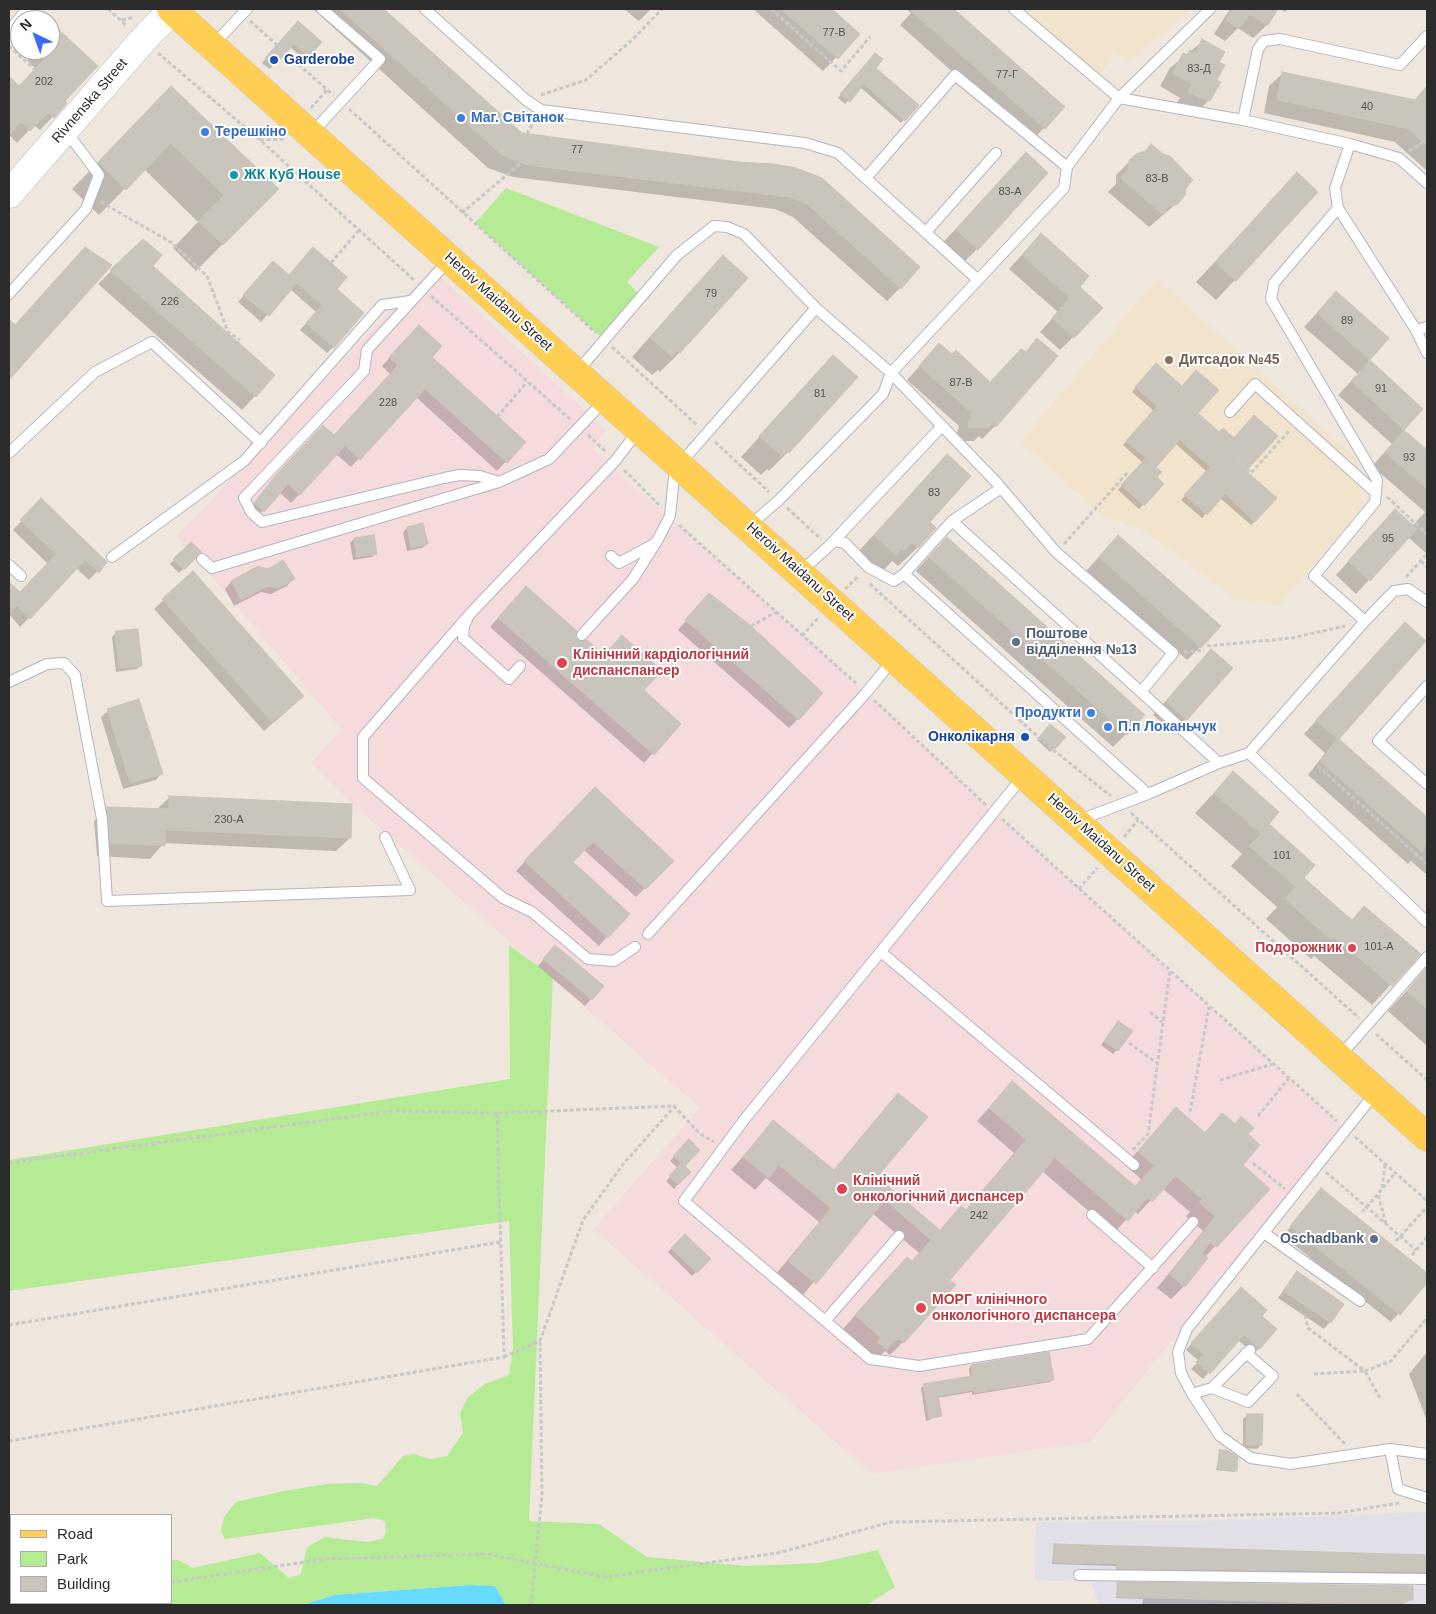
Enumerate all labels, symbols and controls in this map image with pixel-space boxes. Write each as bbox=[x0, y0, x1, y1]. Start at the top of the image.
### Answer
north arrow bbox=[10, 10, 60, 60]
text: N bbox=[17, 15, 35, 34]
house number: 77-В bbox=[822, 26, 846, 40]
place label: Garderobe bbox=[284, 52, 355, 68]
marker: Garderobe bbox=[268, 54, 280, 66]
street label: Rivnenska Street bbox=[49, 55, 131, 147]
house number: 83-Д bbox=[1187, 62, 1211, 76]
house number: 77-Г bbox=[996, 68, 1018, 82]
house number: 202 bbox=[35, 75, 53, 89]
house number: 40 bbox=[1361, 100, 1373, 114]
place label: Маг. Світанок bbox=[471, 110, 564, 126]
marker: Маг. Світанок bbox=[455, 112, 467, 124]
place label: Терешкіно bbox=[215, 124, 287, 140]
marker: Терешкіно bbox=[199, 126, 211, 138]
house number: 77 bbox=[571, 143, 583, 157]
place label: ЖК Куб House bbox=[244, 167, 341, 183]
marker: ЖК Куб House bbox=[228, 169, 240, 181]
house number: 83-В bbox=[1145, 172, 1169, 186]
house number: 83-А bbox=[998, 185, 1022, 199]
street label: Heroiv Maidanu Street bbox=[441, 249, 555, 355]
house number: 79 bbox=[705, 287, 717, 301]
house number: 226 bbox=[161, 295, 179, 309]
house number: 89 bbox=[1341, 314, 1353, 328]
place label: Дитсадок №45 bbox=[1179, 352, 1280, 368]
marker: Дитсадок №45 bbox=[1163, 354, 1175, 366]
house number: 87-В bbox=[949, 376, 973, 390]
house number: 91 bbox=[1375, 382, 1387, 396]
house number: 81 bbox=[814, 387, 826, 401]
house number: 228 bbox=[379, 396, 397, 410]
house number: 93 bbox=[1403, 451, 1415, 465]
house number: 83 bbox=[928, 486, 940, 500]
street label: Heroiv Maidanu Street bbox=[743, 519, 857, 625]
house number: 95 bbox=[1382, 532, 1394, 546]
place label: Поштове відділення №13 bbox=[1026, 626, 1137, 658]
marker: Поштове відділення №13 bbox=[1010, 636, 1022, 648]
place label: Клінічний кардіологічний диспанспансер bbox=[573, 647, 749, 680]
marker: Клінічний кардіологічний диспанспансер bbox=[555, 656, 569, 670]
place label: Продукти bbox=[1015, 705, 1081, 721]
marker: Продукти bbox=[1085, 707, 1097, 719]
place label: П.п Локаньчук bbox=[1118, 719, 1216, 735]
marker: П.п Локаньчук bbox=[1102, 721, 1114, 733]
place label: Онколікарня bbox=[928, 729, 1015, 745]
marker: Онколікарня bbox=[1019, 731, 1031, 743]
street label: Heroiv Maidanu Street bbox=[1044, 790, 1158, 896]
house number: 230-А bbox=[214, 813, 244, 827]
house number: 101 bbox=[1273, 849, 1291, 863]
place label: Подорожник bbox=[1255, 940, 1342, 956]
house number: 101-А bbox=[1364, 940, 1394, 954]
marker: Подорожник bbox=[1346, 942, 1358, 954]
place label: Клінічний онкологічний диспансер bbox=[853, 1173, 1024, 1206]
marker: Клінічний онкологічний диспансер bbox=[835, 1182, 849, 1196]
house number: 242 bbox=[970, 1209, 988, 1223]
place label: Oschadbank bbox=[1280, 1231, 1364, 1247]
marker: Oschadbank bbox=[1368, 1233, 1380, 1245]
place label: МОРГ клінічного онкологічного диспансера bbox=[932, 1292, 1116, 1324]
marker: МОРГ клінічного онкологічного диспансера bbox=[914, 1301, 928, 1315]
legend bbox=[10, 1514, 172, 1604]
text: Road bbox=[57, 1525, 93, 1542]
text: Park bbox=[57, 1550, 88, 1567]
text: Building bbox=[57, 1575, 110, 1592]

